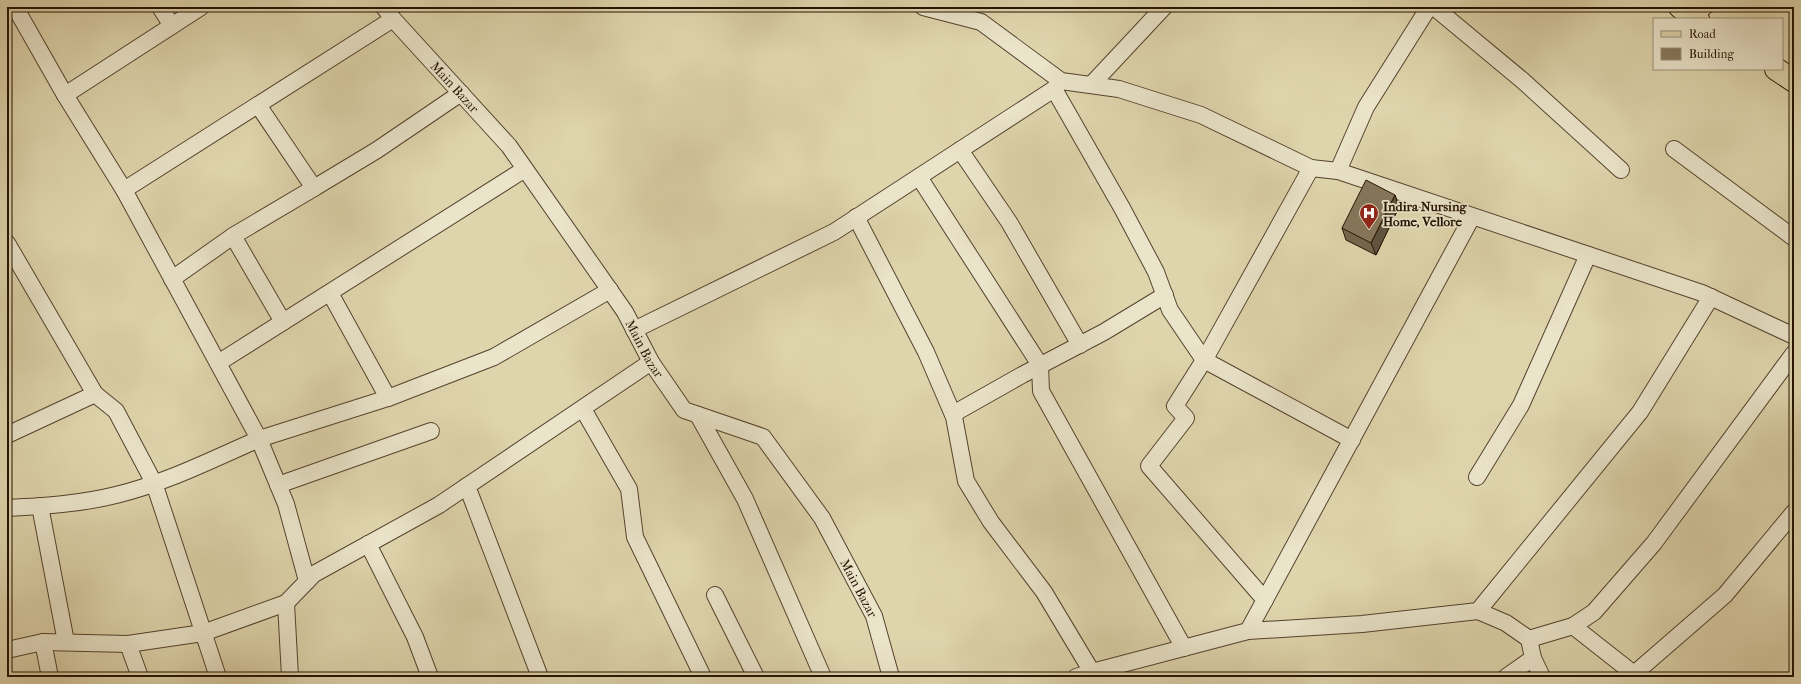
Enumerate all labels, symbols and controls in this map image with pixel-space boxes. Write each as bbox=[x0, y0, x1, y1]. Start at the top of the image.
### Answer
legend bbox=[1653, 18, 1783, 70]
text: Road bbox=[1689, 27, 1716, 41]
text: Building bbox=[1689, 47, 1734, 61]
street label: Main Bazar bbox=[428, 58, 482, 116]
place label: Indira Nursing Home, Vellore bbox=[1383, 199, 1468, 229]
hospital icon: Indira Nursing Home, Vellore bbox=[1358, 202, 1380, 230]
street label: Main Bazar bbox=[623, 317, 667, 381]
street label: Main Bazar bbox=[838, 556, 881, 620]

